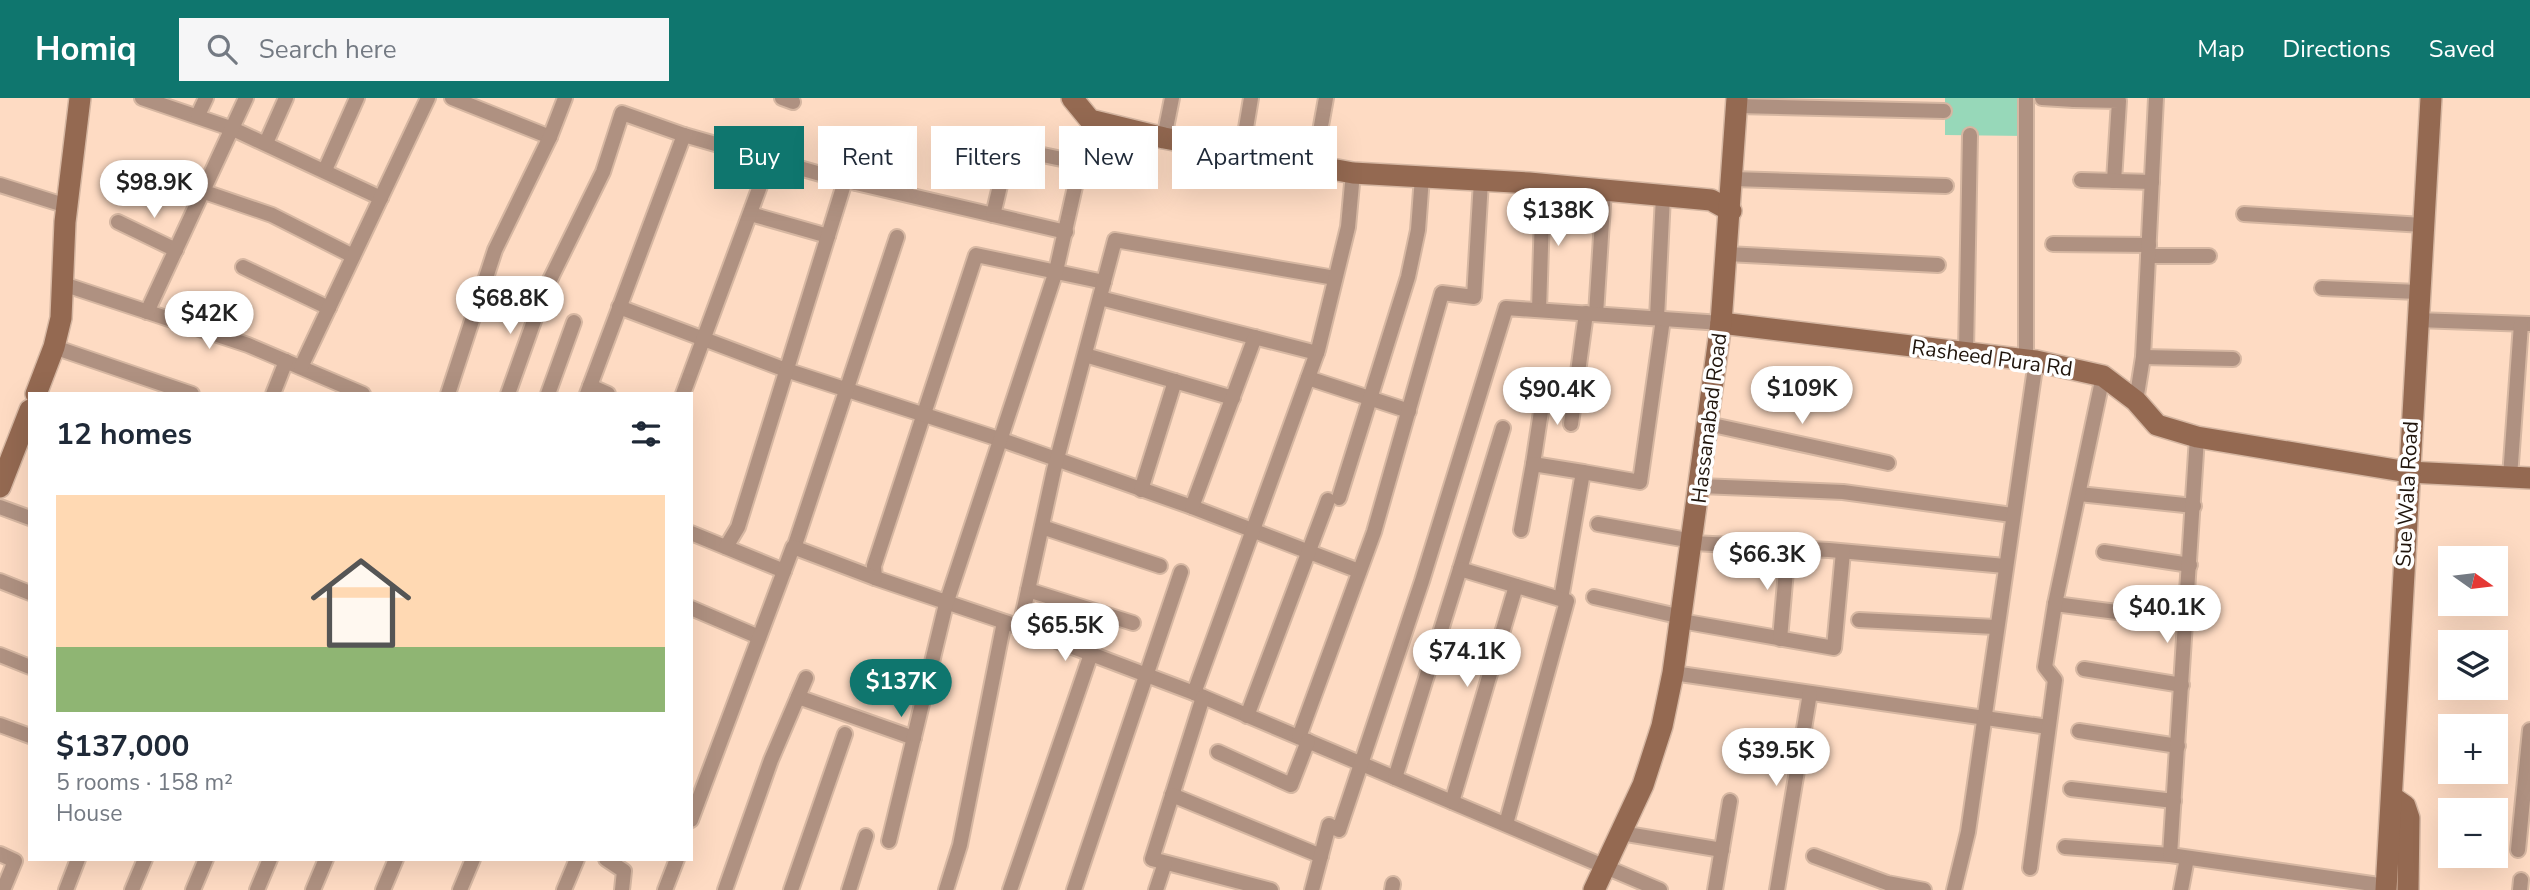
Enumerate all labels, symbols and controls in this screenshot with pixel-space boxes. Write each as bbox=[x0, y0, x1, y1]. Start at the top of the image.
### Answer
search box bbox=[179, 18, 669, 81]
text: Homiq bbox=[35, 27, 137, 72]
icon: search bbox=[203, 30, 241, 68]
text: Search here bbox=[259, 32, 397, 67]
text: Map bbox=[2197, 33, 2244, 65]
text: Directions bbox=[2282, 33, 2391, 65]
text: Saved bbox=[2429, 33, 2495, 65]
chip: Buy bbox=[714, 126, 804, 189]
chip: Rent bbox=[818, 126, 917, 189]
chip: Filters bbox=[931, 126, 1045, 189]
chip: New bbox=[1059, 126, 1158, 189]
chip: Apartment bbox=[1172, 126, 1337, 189]
pin: $98.9K bbox=[97, 160, 211, 220]
text: $98.9K bbox=[116, 167, 192, 198]
pin: $138K bbox=[1509, 188, 1607, 248]
text: $138K bbox=[1523, 195, 1593, 226]
pin: $68.8K bbox=[453, 276, 567, 336]
text: $68.8K bbox=[472, 283, 548, 314]
pin: $42K bbox=[168, 292, 250, 351]
text: $42K bbox=[181, 298, 237, 329]
street label: Hassanabad Road bbox=[1685, 331, 1733, 505]
street label: Rasheed Pura Rd bbox=[1910, 333, 2074, 383]
pin: $109K bbox=[1753, 366, 1851, 426]
pin: $90.4K bbox=[1500, 368, 1614, 427]
text: $109K bbox=[1767, 373, 1837, 404]
text: $90.4K bbox=[1519, 374, 1595, 405]
text: 12 homes bbox=[56, 414, 192, 455]
icon: filters bbox=[627, 415, 665, 453]
street label: Sue Wala Road bbox=[2389, 420, 2425, 568]
pin: $66.3K bbox=[1710, 532, 1824, 592]
text: $66.3K bbox=[1729, 539, 1805, 570]
icon: home bbox=[298, 540, 424, 666]
north arrow bbox=[2438, 546, 2508, 616]
map controls bbox=[2438, 546, 2508, 868]
pin: $40.1K bbox=[2110, 586, 2224, 645]
text: $40.1K bbox=[2129, 592, 2205, 623]
pin: $65.5K bbox=[1008, 603, 1122, 663]
text: $65.5K bbox=[1027, 610, 1103, 641]
pin: $74.1K bbox=[1410, 630, 1524, 689]
button: layers bbox=[2438, 630, 2508, 700]
text: $74.1K bbox=[1429, 636, 1505, 667]
pin: $137K bbox=[852, 660, 950, 719]
text: $137K bbox=[866, 666, 936, 697]
button: + bbox=[2438, 714, 2508, 784]
text: $137,000 bbox=[56, 726, 189, 767]
pin: $39.5K bbox=[1719, 728, 1833, 788]
text: $39.5K bbox=[1738, 735, 1814, 766]
text: 5 rooms · 158 m² bbox=[56, 767, 233, 798]
text: House bbox=[56, 798, 123, 829]
button: − bbox=[2438, 798, 2508, 868]

